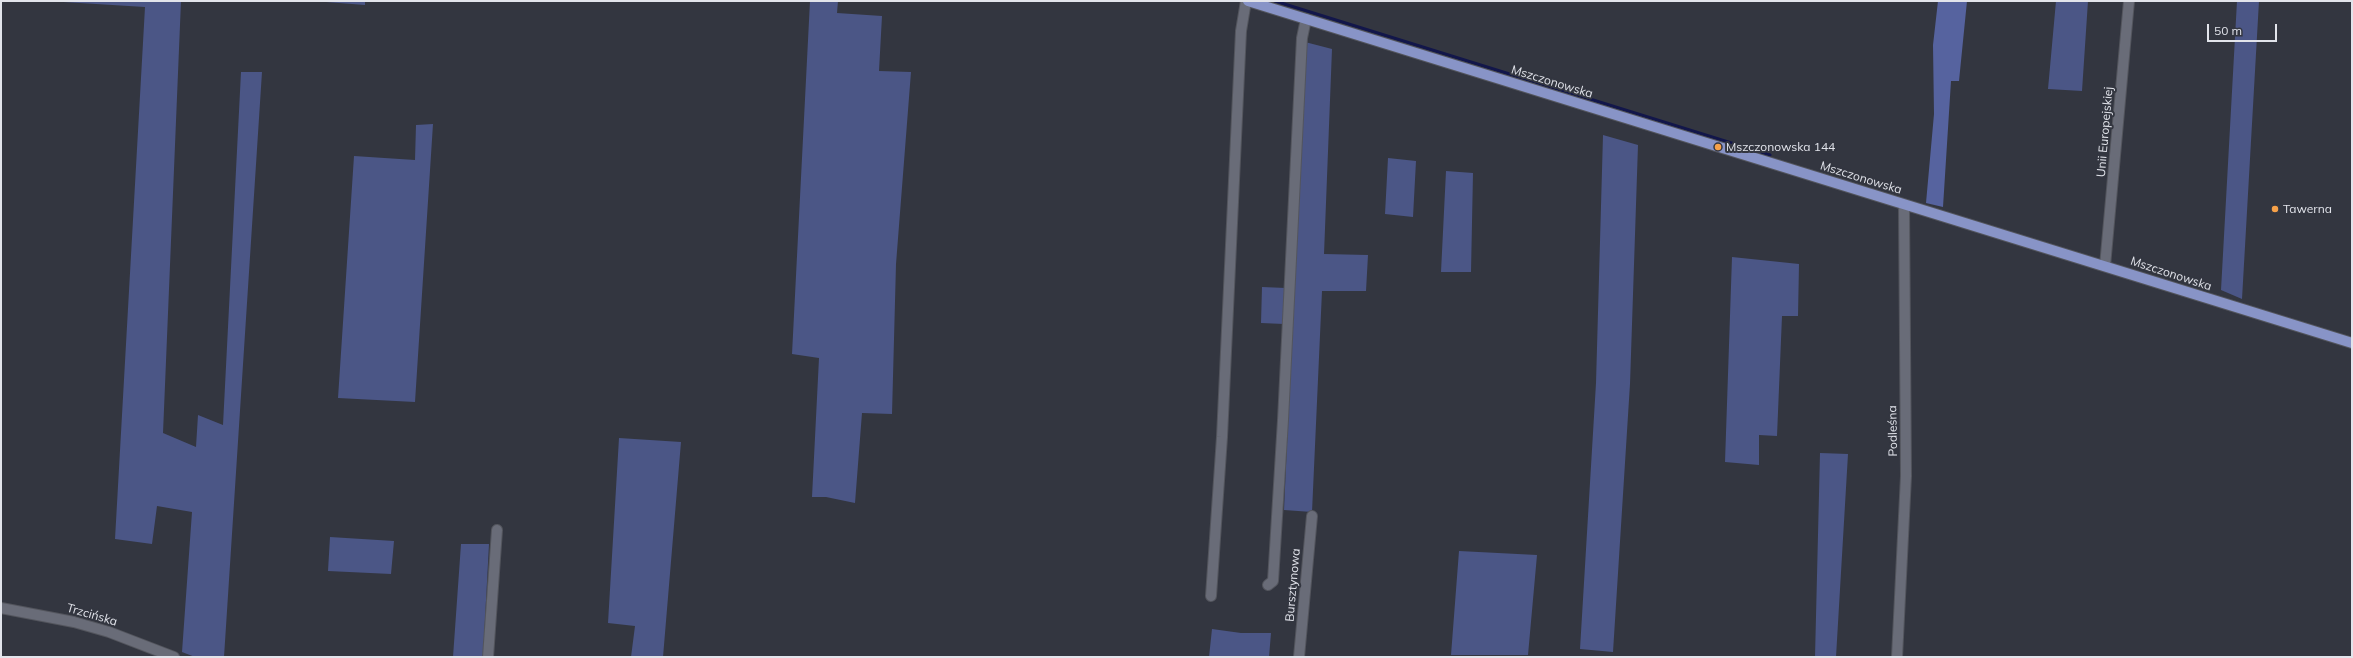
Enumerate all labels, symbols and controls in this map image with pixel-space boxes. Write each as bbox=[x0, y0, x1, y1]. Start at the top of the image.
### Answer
scale bar bbox=[2209, 16, 2279, 42]
text: 50 m bbox=[2214, 23, 2242, 38]
street label: Mszczonowska bbox=[1509, 63, 1595, 101]
street label: Unii Europejskiej bbox=[2094, 86, 2116, 178]
place label: Mszczonowska 144 bbox=[1726, 140, 1835, 154]
marker: Mszczonowska 144 bbox=[1713, 142, 1723, 152]
street label: Mszczonowska bbox=[1818, 159, 1904, 197]
place label: Tawerna bbox=[2283, 202, 2332, 216]
marker: Tawerna bbox=[2270, 204, 2280, 214]
street label: Mszczonowska bbox=[2129, 254, 2213, 294]
street label: Podleśna bbox=[1885, 405, 1901, 457]
street label: Bursztynowa bbox=[1283, 548, 1303, 622]
street label: Trzcińska bbox=[65, 601, 119, 629]

